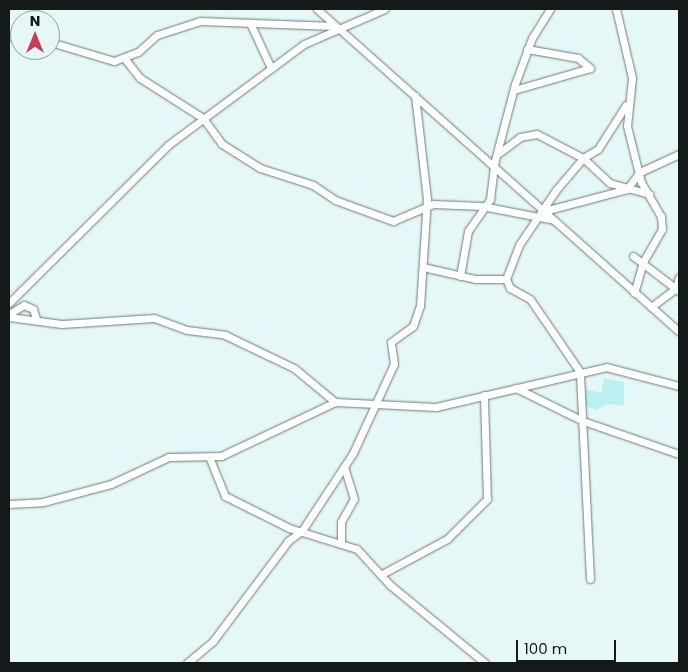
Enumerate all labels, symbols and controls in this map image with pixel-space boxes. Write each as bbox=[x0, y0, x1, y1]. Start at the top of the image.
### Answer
north arrow bbox=[10, 10, 60, 60]
text: N bbox=[30, 11, 40, 31]
scale bar bbox=[518, 630, 618, 662]
text: 100 m bbox=[524, 638, 567, 659]

